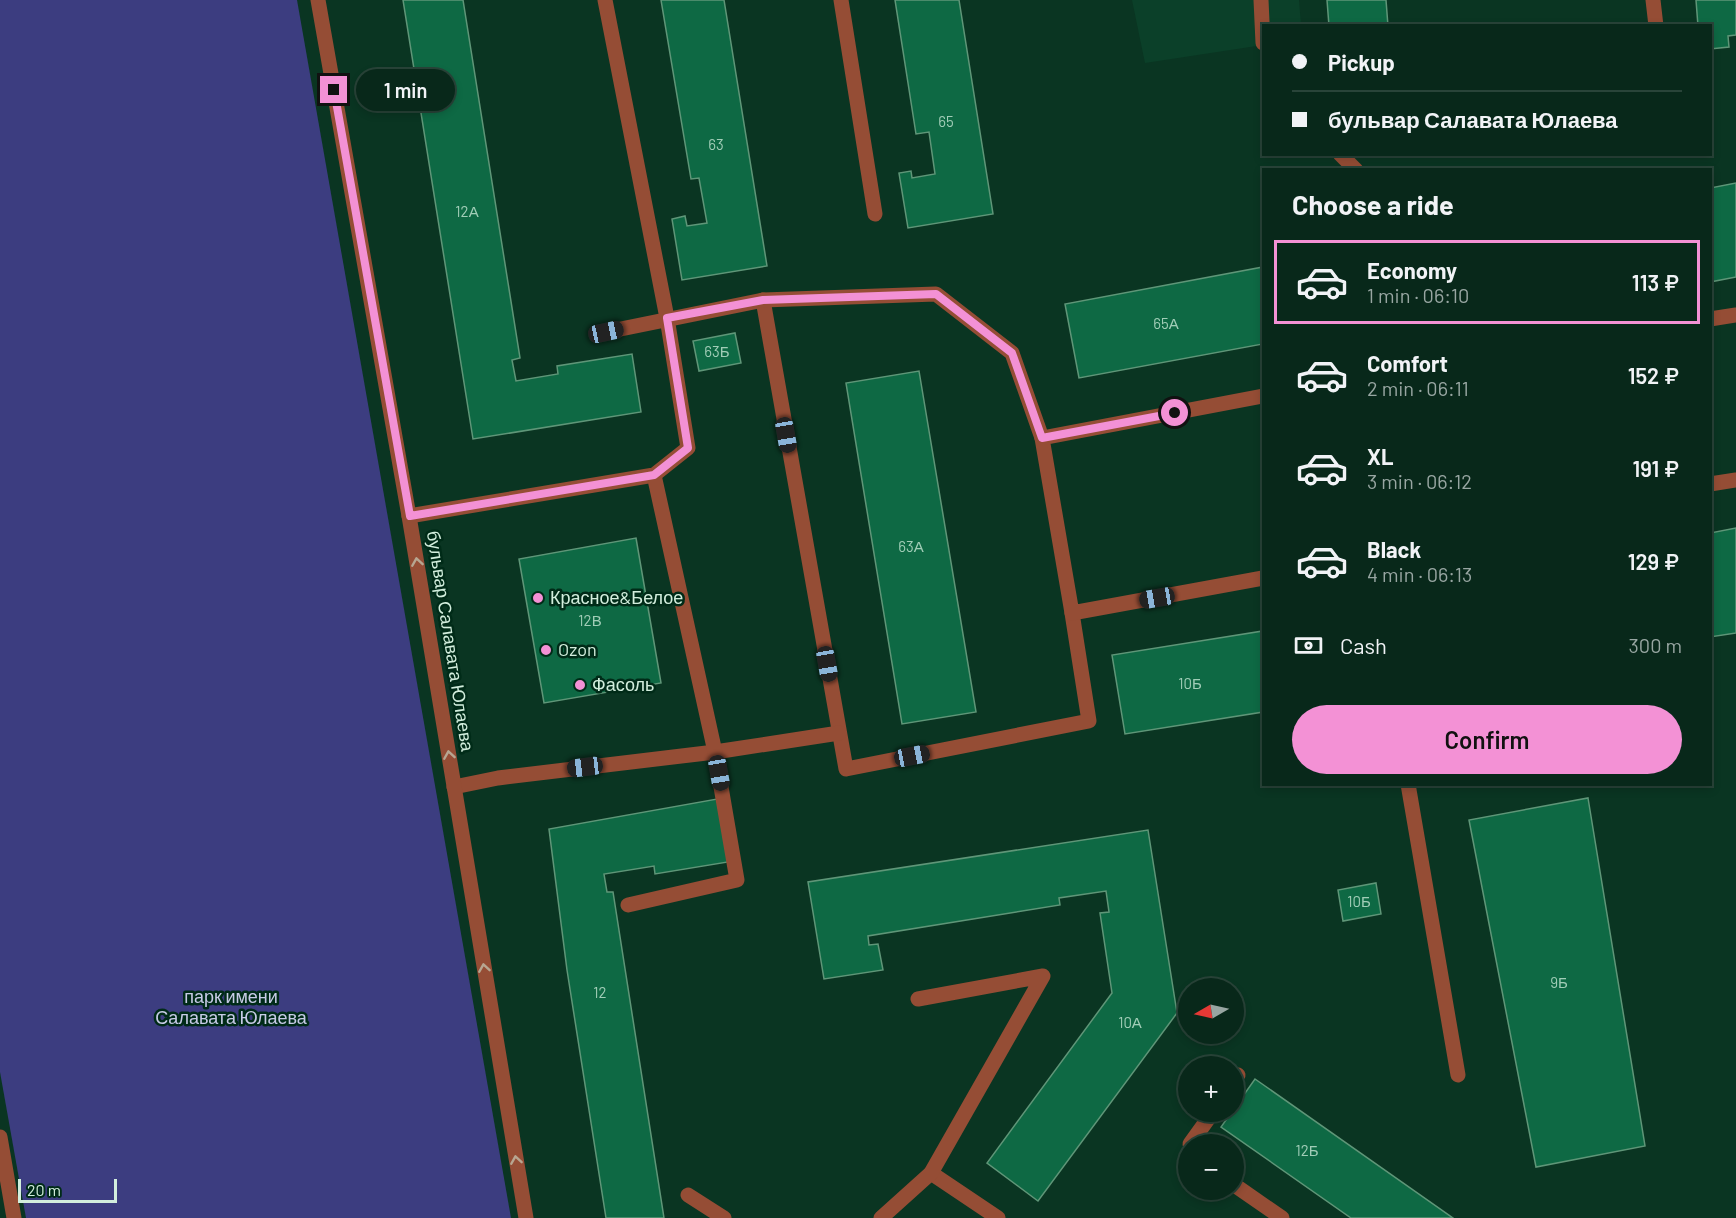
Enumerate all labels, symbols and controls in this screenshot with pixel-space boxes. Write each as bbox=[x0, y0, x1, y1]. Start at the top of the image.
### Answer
text: Pickup bbox=[1328, 49, 1395, 75]
callout: 1 min bbox=[355, 69, 454, 111]
route end bbox=[320, 76, 347, 103]
text: 1 min bbox=[384, 78, 427, 102]
text: бульвар Салавата Юлаева bbox=[1328, 106, 1618, 132]
house number: 65 bbox=[938, 112, 954, 130]
house number: 63 bbox=[708, 135, 724, 153]
text: Choose a ride bbox=[1292, 188, 1454, 220]
house number: 12А bbox=[455, 202, 479, 220]
icon: car bbox=[1295, 255, 1349, 309]
text: Economy bbox=[1367, 257, 1457, 283]
text: 113 ₽ bbox=[1632, 269, 1679, 295]
text: 1 min · 06:10 bbox=[1367, 283, 1469, 307]
house number: 65А bbox=[1153, 314, 1179, 332]
car bbox=[587, 319, 625, 345]
house number: 63Б bbox=[704, 342, 730, 360]
icon: car bbox=[1295, 348, 1349, 402]
text: Comfort bbox=[1367, 350, 1448, 376]
text: 152 ₽ bbox=[1628, 362, 1679, 388]
text: 2 min · 06:11 bbox=[1367, 376, 1469, 400]
route start bbox=[1161, 399, 1188, 426]
car bbox=[774, 416, 798, 454]
icon: car bbox=[1295, 441, 1349, 495]
text: XL bbox=[1367, 443, 1393, 469]
text: 191 ₽ bbox=[1633, 455, 1679, 481]
text: 3 min · 06:12 bbox=[1367, 469, 1472, 493]
street label: бульвар Салавата Юлаева bbox=[423, 529, 479, 754]
icon: car bbox=[1295, 534, 1349, 588]
text: Black bbox=[1367, 536, 1421, 562]
house number: 63А bbox=[898, 537, 924, 555]
text: 129 ₽ bbox=[1628, 548, 1679, 574]
one-way arrow bbox=[411, 558, 424, 568]
text: 4 min · 06:13 bbox=[1367, 562, 1472, 586]
place label: Красное&Белое bbox=[550, 586, 683, 608]
car bbox=[1138, 586, 1176, 610]
marker: Красное&Белое bbox=[531, 591, 545, 605]
house number: 12В bbox=[578, 611, 602, 629]
icon: cash bbox=[1292, 629, 1325, 662]
text: Cash bbox=[1340, 632, 1387, 658]
text: 300 m bbox=[1629, 633, 1682, 657]
place label: Ozon bbox=[558, 638, 597, 660]
marker: Ozon bbox=[539, 643, 553, 657]
car bbox=[815, 645, 839, 683]
place label: Фасоль bbox=[592, 673, 654, 695]
house number: 10Б bbox=[1178, 674, 1202, 692]
marker: Фасоль bbox=[573, 678, 587, 692]
button: Confirm bbox=[1292, 705, 1682, 774]
car bbox=[893, 744, 931, 768]
one-way arrow bbox=[443, 750, 455, 760]
car bbox=[707, 754, 731, 792]
car bbox=[566, 756, 604, 778]
house number: 10Б bbox=[1347, 892, 1371, 910]
one-way arrow bbox=[478, 963, 491, 973]
house number: 9Б bbox=[1550, 973, 1568, 991]
north arrow bbox=[1178, 978, 1244, 1044]
map controls bbox=[1178, 978, 1244, 1200]
house number: 12 bbox=[593, 983, 607, 1001]
park label: парк имени Салавата Юлаева bbox=[155, 985, 308, 1028]
house number: 10А bbox=[1118, 1013, 1142, 1031]
button: + bbox=[1178, 1056, 1244, 1122]
button: − bbox=[1178, 1134, 1244, 1200]
house number: 12Б bbox=[1295, 1141, 1319, 1159]
one-way arrow bbox=[510, 1156, 523, 1166]
scale bar bbox=[18, 1176, 117, 1204]
text: 20 m bbox=[27, 1180, 61, 1199]

